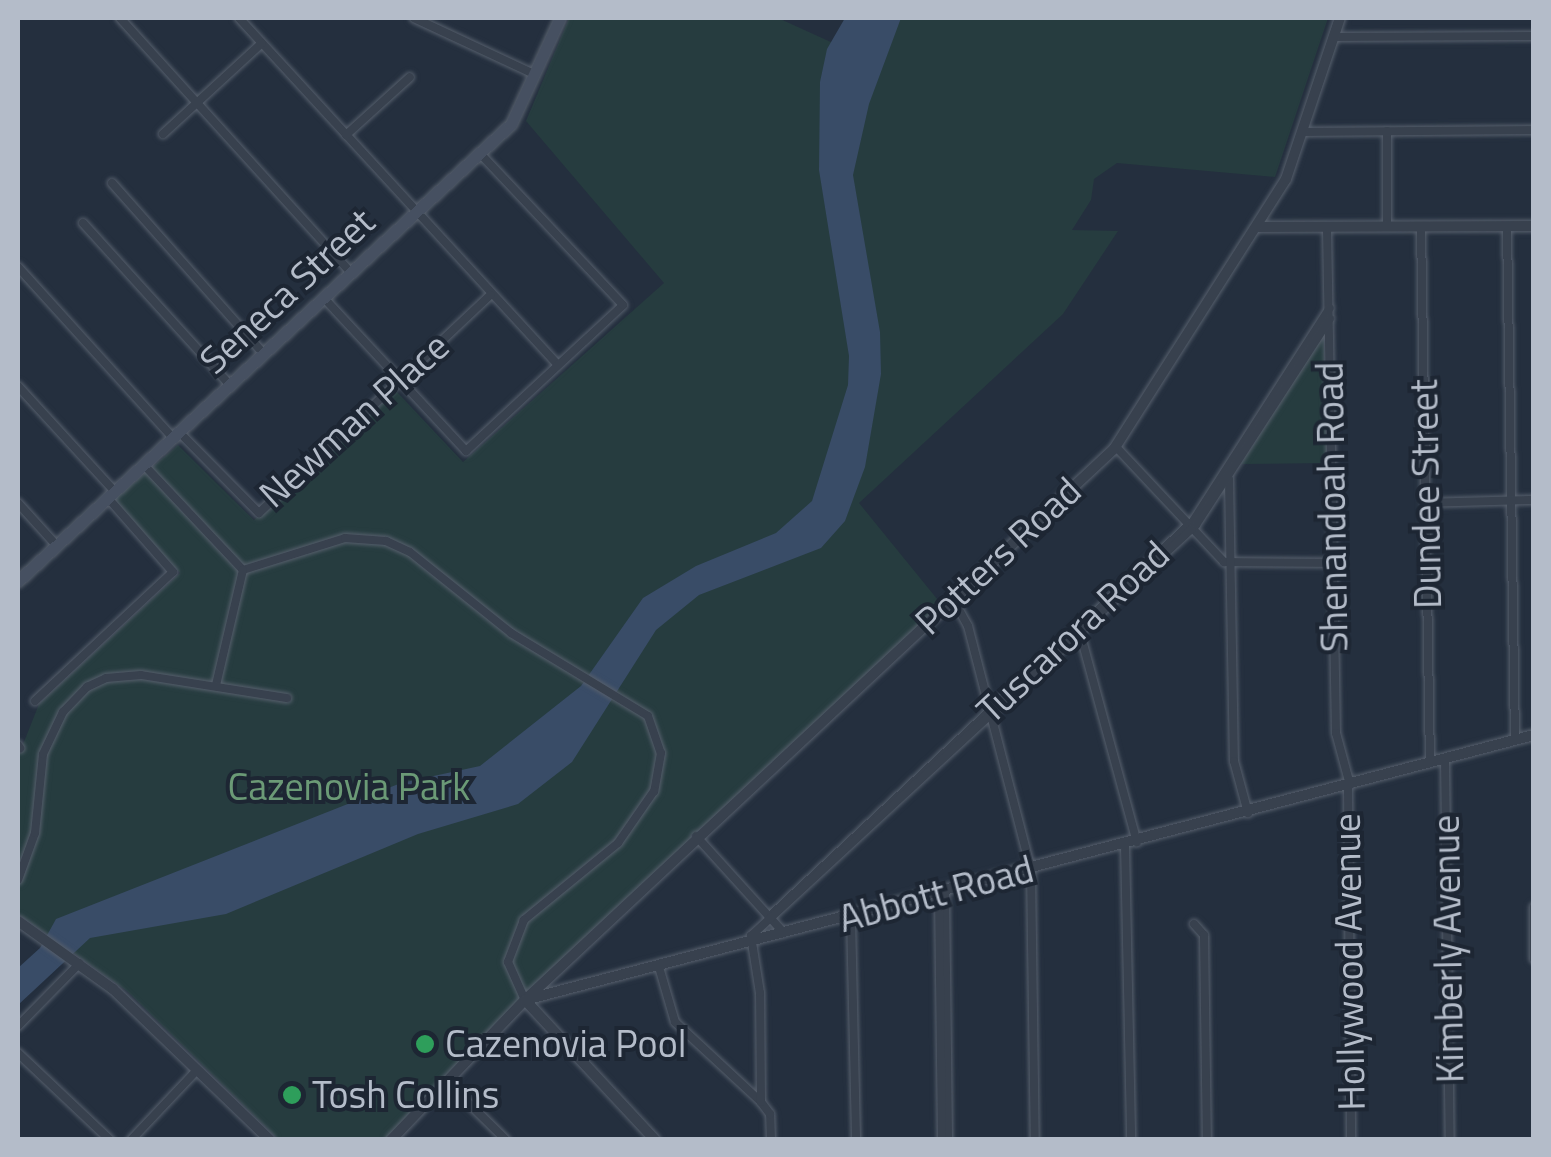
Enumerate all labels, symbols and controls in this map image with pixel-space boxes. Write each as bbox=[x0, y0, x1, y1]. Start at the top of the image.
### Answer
street label: Seneca Street bbox=[191, 199, 383, 383]
street label: Newman Place bbox=[250, 323, 458, 517]
street label: Shenandoah Road bbox=[1307, 361, 1357, 653]
street label: Dundee Street bbox=[1401, 379, 1451, 609]
street label: Potters Road bbox=[906, 468, 1090, 644]
street label: Tuscarora Road bbox=[968, 532, 1178, 732]
park label: Cazenovia Park bbox=[228, 764, 470, 810]
street label: Hollywood Avenue bbox=[1324, 813, 1374, 1111]
street label: Kimberly Avenue bbox=[1423, 814, 1473, 1084]
street label: Abbott Road bbox=[834, 846, 1038, 942]
place label: Cazenovia Pool bbox=[445, 1021, 686, 1067]
marker: Cazenovia Pool bbox=[414, 1033, 436, 1055]
place label: Tosh Collins bbox=[312, 1072, 499, 1118]
marker: Tosh Collins bbox=[281, 1084, 303, 1106]

